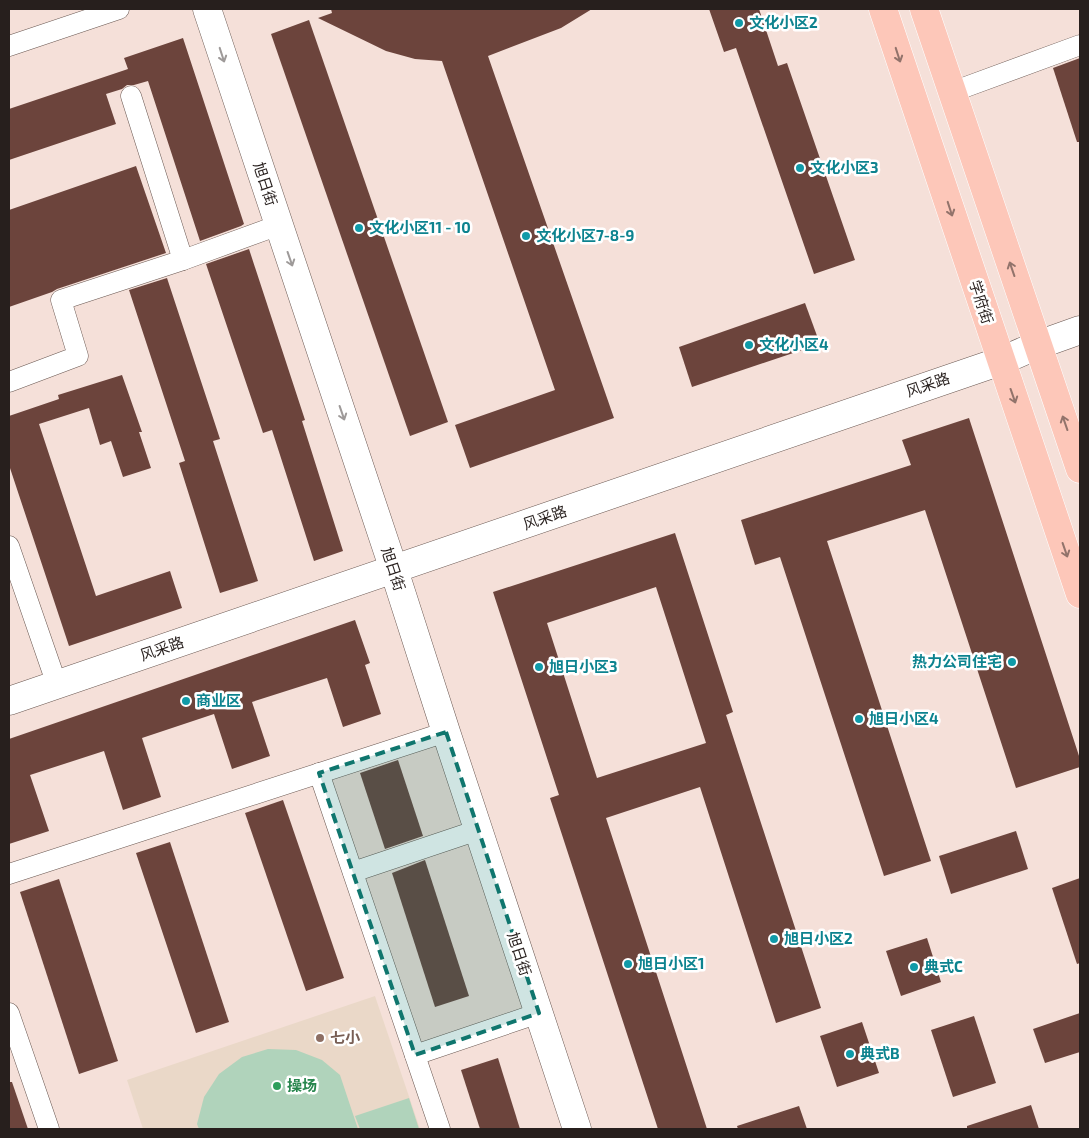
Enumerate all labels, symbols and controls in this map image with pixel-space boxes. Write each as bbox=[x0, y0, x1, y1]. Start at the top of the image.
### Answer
place label: 文化小区2 bbox=[749, 13, 818, 31]
marker: 文化小区2 bbox=[733, 17, 745, 29]
one-way arrow bbox=[218, 47, 227, 62]
one-way arrow bbox=[894, 47, 904, 63]
place label: 文化小区3 bbox=[810, 158, 879, 176]
street label: 旭日街 bbox=[250, 160, 281, 208]
marker: 文化小区3 bbox=[794, 162, 806, 174]
one-way arrow bbox=[946, 201, 955, 216]
place label: 文化小区11 - 10 bbox=[369, 218, 471, 236]
marker: 文化小区11 - 10 bbox=[353, 222, 365, 234]
place label: 文化小区7-8-9 bbox=[536, 226, 634, 244]
marker: 文化小区7-8-9 bbox=[520, 230, 532, 242]
one-way arrow bbox=[286, 251, 295, 266]
one-way arrow bbox=[1007, 262, 1016, 277]
street label: 学府街 bbox=[966, 278, 997, 326]
place label: 文化小区4 bbox=[759, 335, 829, 353]
marker: 文化小区4 bbox=[743, 339, 755, 351]
street label: 风采路 bbox=[903, 368, 952, 400]
one-way arrow bbox=[1009, 388, 1018, 404]
one-way arrow bbox=[337, 405, 347, 421]
one-way arrow bbox=[1059, 415, 1069, 431]
street label: 风采路 bbox=[520, 501, 569, 533]
one-way arrow bbox=[1061, 542, 1071, 558]
street label: 旭日街 bbox=[378, 545, 409, 593]
street label: 风采路 bbox=[137, 632, 186, 664]
place label: 热力公司住宅 bbox=[912, 652, 1002, 670]
marker: 热力公司住宅 bbox=[1006, 656, 1018, 668]
place label: 旭日小区3 bbox=[549, 657, 618, 675]
marker: 旭日小区3 bbox=[533, 661, 545, 673]
place label: 商业区 bbox=[196, 691, 241, 709]
marker: 商业区 bbox=[180, 695, 192, 707]
place label: 旭日小区4 bbox=[869, 709, 939, 727]
marker: 旭日小区4 bbox=[853, 713, 865, 725]
place label: 旭日小区2 bbox=[784, 929, 853, 947]
street label: 旭日街 bbox=[504, 930, 535, 978]
marker: 旭日小区2 bbox=[768, 933, 780, 945]
place label: 旭日小区1 bbox=[638, 954, 704, 972]
place label: 典式C bbox=[924, 957, 963, 975]
marker: 旭日小区1 bbox=[622, 958, 634, 970]
marker: 典式C bbox=[908, 961, 920, 973]
place label: 七小 bbox=[330, 1028, 361, 1046]
marker: 七小 bbox=[314, 1032, 326, 1044]
place label: 典式B bbox=[860, 1044, 900, 1062]
marker: 典式B bbox=[844, 1048, 856, 1060]
place label: 操场 bbox=[287, 1076, 317, 1094]
marker: 操场 bbox=[271, 1080, 283, 1092]

